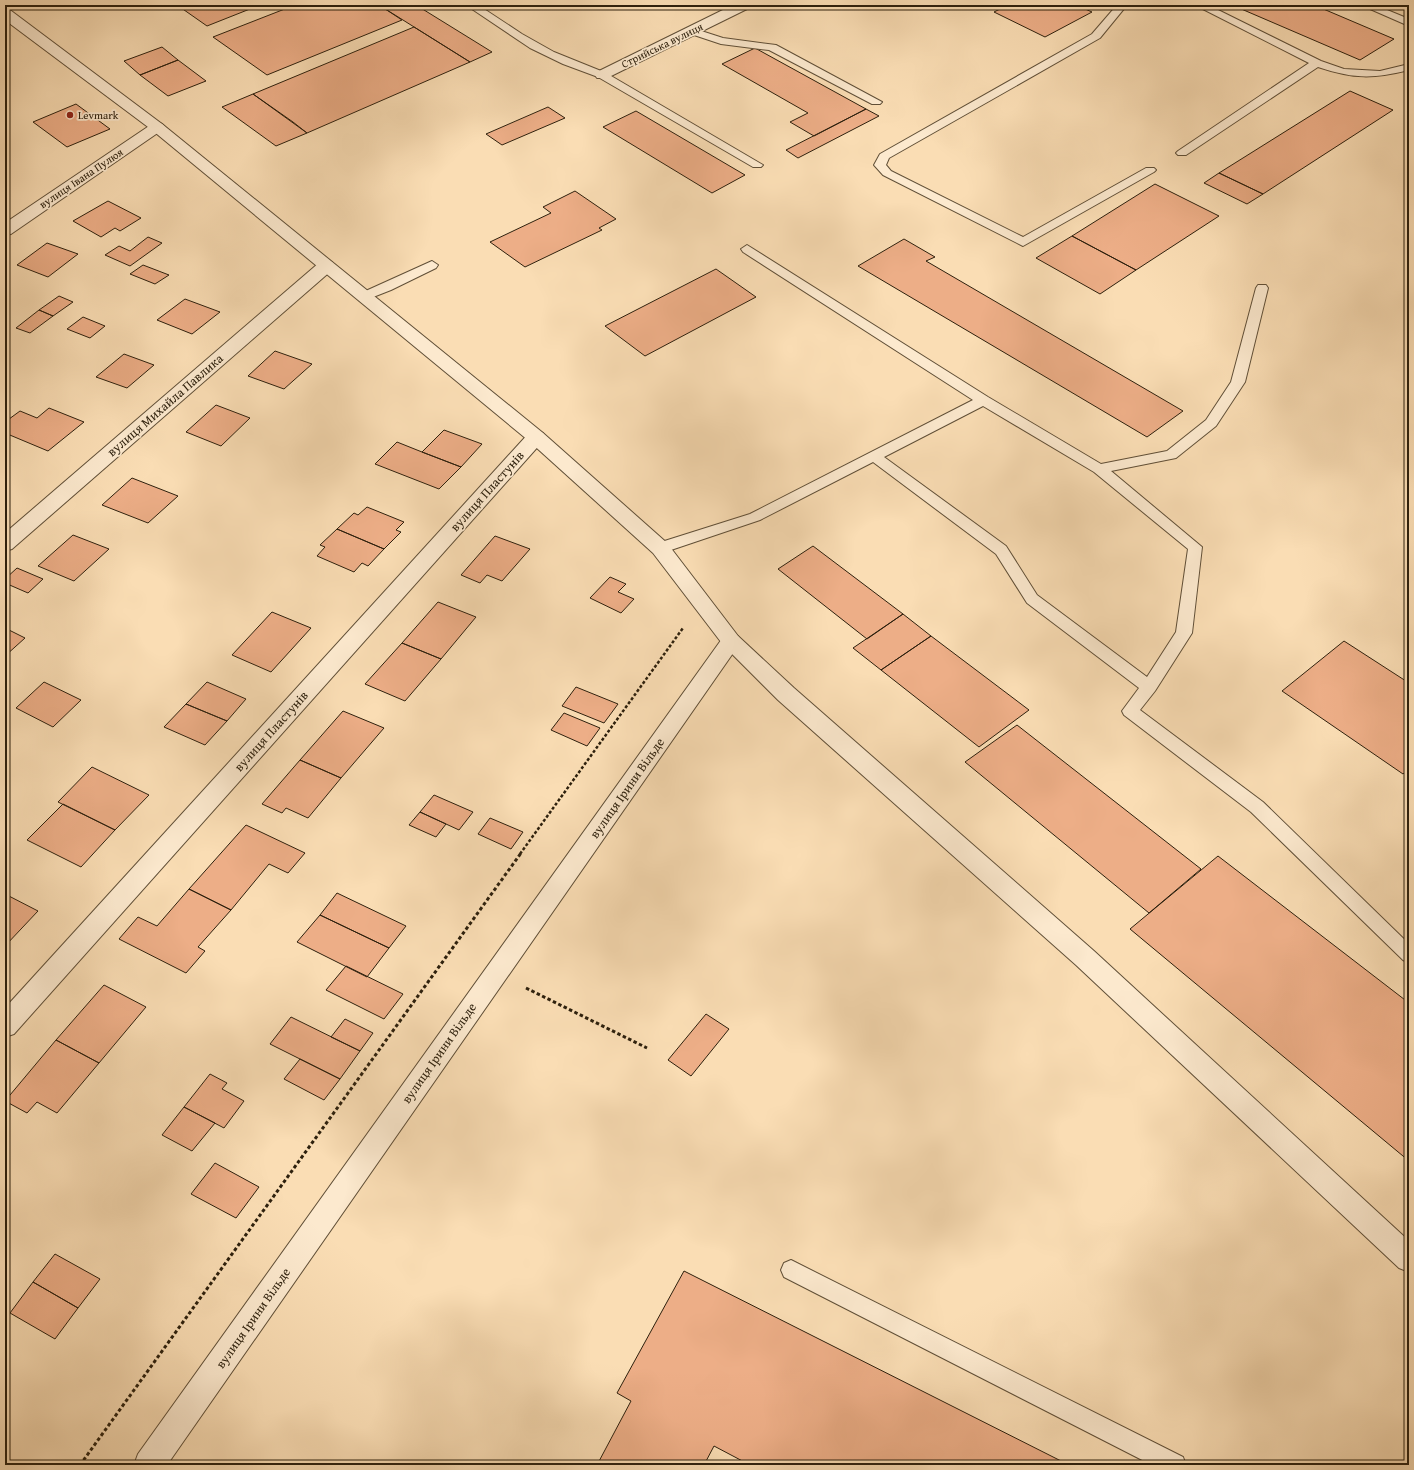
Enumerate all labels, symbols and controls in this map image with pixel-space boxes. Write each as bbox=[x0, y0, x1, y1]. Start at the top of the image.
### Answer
street label: Стрийська вулиця bbox=[618, 18, 706, 72]
place label: Levmark bbox=[78, 107, 119, 123]
marker: Levmark bbox=[65, 110, 75, 120]
street label: вулиця Івана Пулюя bbox=[36, 144, 126, 212]
street label: вулиця Михайла Павлика bbox=[103, 349, 228, 461]
street label: вулиця Пластунів bbox=[446, 447, 528, 535]
street label: вулиця Пластунів bbox=[230, 687, 312, 775]
street label: вулиця Ірини Вільде bbox=[585, 734, 669, 842]
street label: вулиця Ірини Вільде bbox=[397, 999, 481, 1107]
street label: вулиця Ірини Вільде bbox=[211, 1264, 295, 1372]

